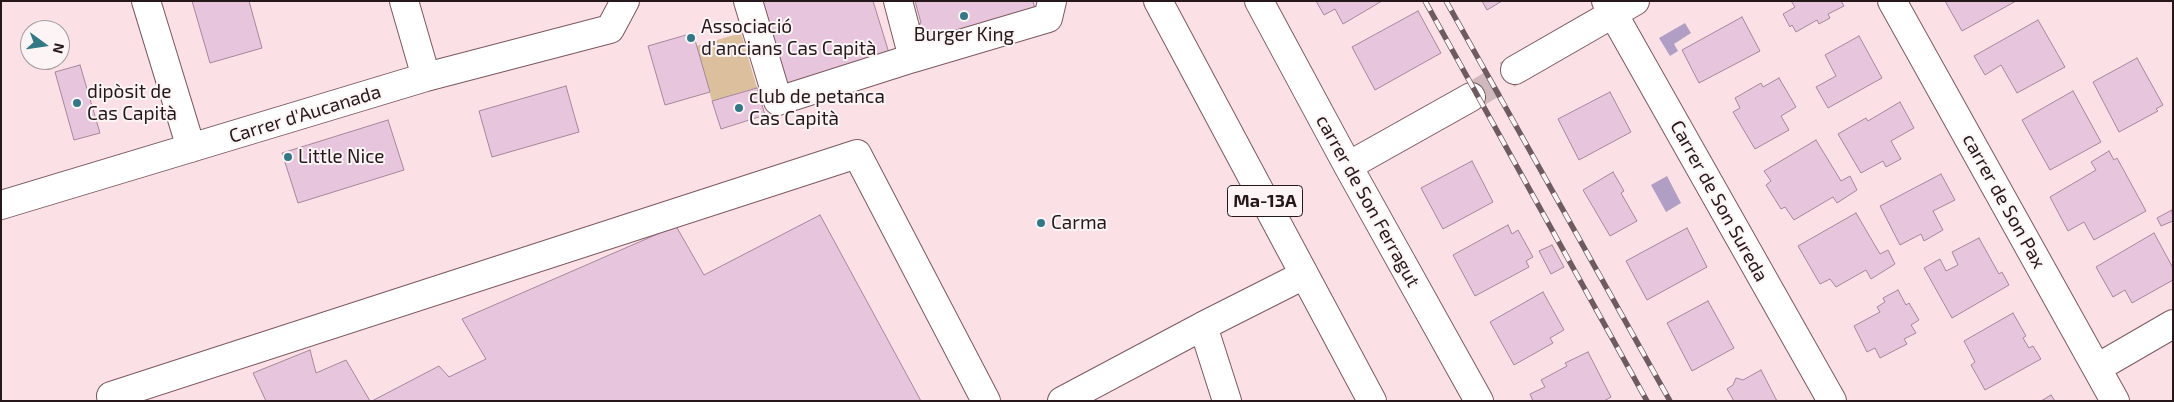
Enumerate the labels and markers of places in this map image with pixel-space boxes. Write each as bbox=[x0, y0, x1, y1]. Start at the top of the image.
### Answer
marker: Burger King bbox=[958, 10, 970, 22]
place label: Associació d'ancians Cas Capità bbox=[701, 16, 877, 60]
place label: Burger King bbox=[914, 24, 1014, 46]
marker: Associació d'ancians Cas Capità bbox=[685, 32, 697, 44]
place label: dipòsit de Cas Capità bbox=[87, 81, 177, 125]
place label: club de petanca Cas Capità bbox=[749, 86, 885, 130]
marker: dipòsit de Cas Capità bbox=[71, 97, 83, 109]
marker: club de petanca Cas Capità bbox=[733, 102, 745, 114]
place label: Little Nice bbox=[298, 146, 384, 168]
marker: Little Nice bbox=[282, 151, 294, 163]
place label: Carma bbox=[1051, 212, 1107, 234]
marker: Carma bbox=[1035, 217, 1047, 229]

